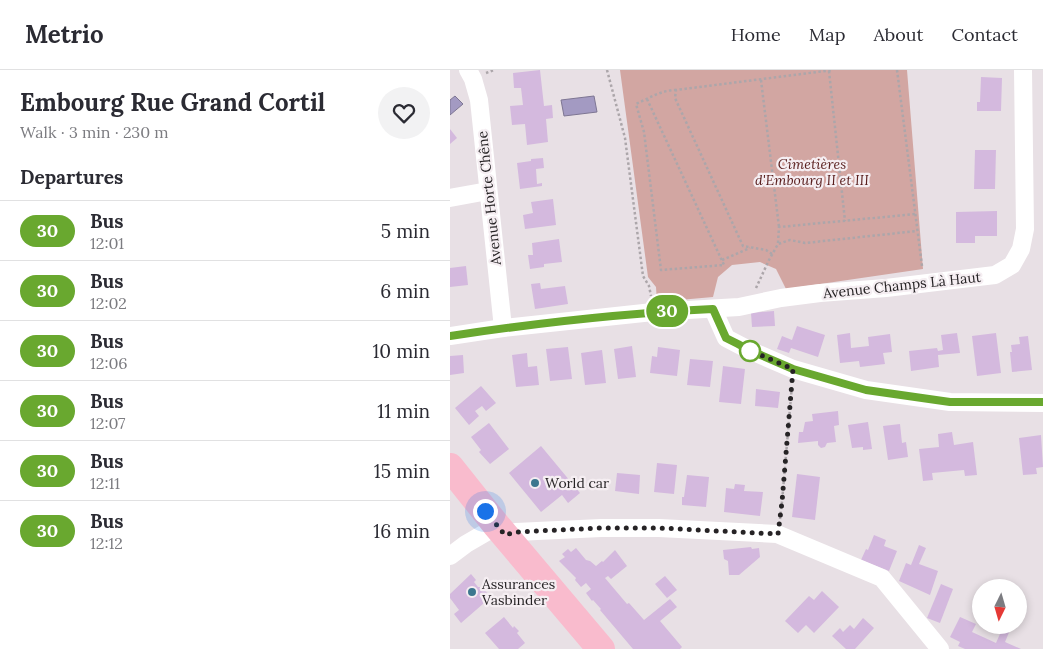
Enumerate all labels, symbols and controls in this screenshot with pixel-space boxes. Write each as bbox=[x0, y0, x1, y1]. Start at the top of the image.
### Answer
text: Metrio bbox=[25, 19, 104, 50]
text: Home bbox=[731, 23, 781, 46]
text: Map bbox=[809, 23, 845, 46]
text: About bbox=[873, 23, 923, 46]
text: Contact bbox=[951, 23, 1018, 46]
text: Embourg Rue Grand Cortil bbox=[20, 87, 325, 118]
button: heart bbox=[378, 87, 430, 139]
text: Walk · 3 min · 230 m bbox=[20, 122, 169, 142]
street label: Avenue Horte Chêne bbox=[473, 130, 505, 267]
park label: Cimetières d'Embourg II et III bbox=[755, 155, 869, 189]
text: Departures bbox=[20, 165, 123, 189]
text: Bus bbox=[90, 209, 123, 233]
text: 30 bbox=[37, 219, 58, 242]
text: 5 min bbox=[381, 219, 430, 243]
text: 12:01 bbox=[90, 233, 124, 253]
street label: Avenue Champs Là Haut bbox=[821, 268, 982, 302]
text: Bus bbox=[90, 269, 123, 293]
text: 30 bbox=[37, 279, 58, 302]
text: 6 min bbox=[380, 279, 430, 303]
text: 12:02 bbox=[90, 293, 127, 313]
line badge: 30 bbox=[644, 295, 690, 327]
text: 30 bbox=[656, 299, 678, 322]
text: Bus bbox=[90, 329, 123, 353]
text: 30 bbox=[37, 339, 58, 362]
text: 10 min bbox=[372, 339, 430, 363]
unlabelled marker bbox=[739, 340, 761, 362]
text: 12:06 bbox=[90, 353, 128, 373]
text: Bus bbox=[90, 389, 123, 413]
text: 30 bbox=[37, 399, 58, 422]
text: 11 min bbox=[377, 399, 430, 423]
text: 12:07 bbox=[90, 413, 125, 433]
text: Bus bbox=[90, 449, 123, 473]
text: 30 bbox=[37, 459, 58, 482]
text: 15 min bbox=[374, 459, 430, 483]
text: 12:11 bbox=[90, 473, 120, 493]
place label: World car bbox=[545, 474, 609, 492]
marker: World car bbox=[529, 477, 541, 489]
your location bbox=[473, 499, 498, 524]
text: Bus bbox=[90, 509, 123, 533]
text: 30 bbox=[37, 519, 58, 542]
text: 16 min bbox=[373, 519, 430, 543]
text: 12:12 bbox=[90, 533, 123, 553]
place label: Assurances Vasbinder bbox=[481, 575, 555, 609]
north arrow bbox=[972, 579, 1028, 634]
map controls bbox=[972, 579, 1027, 634]
marker: Assurances Vasbinder bbox=[466, 586, 478, 598]

